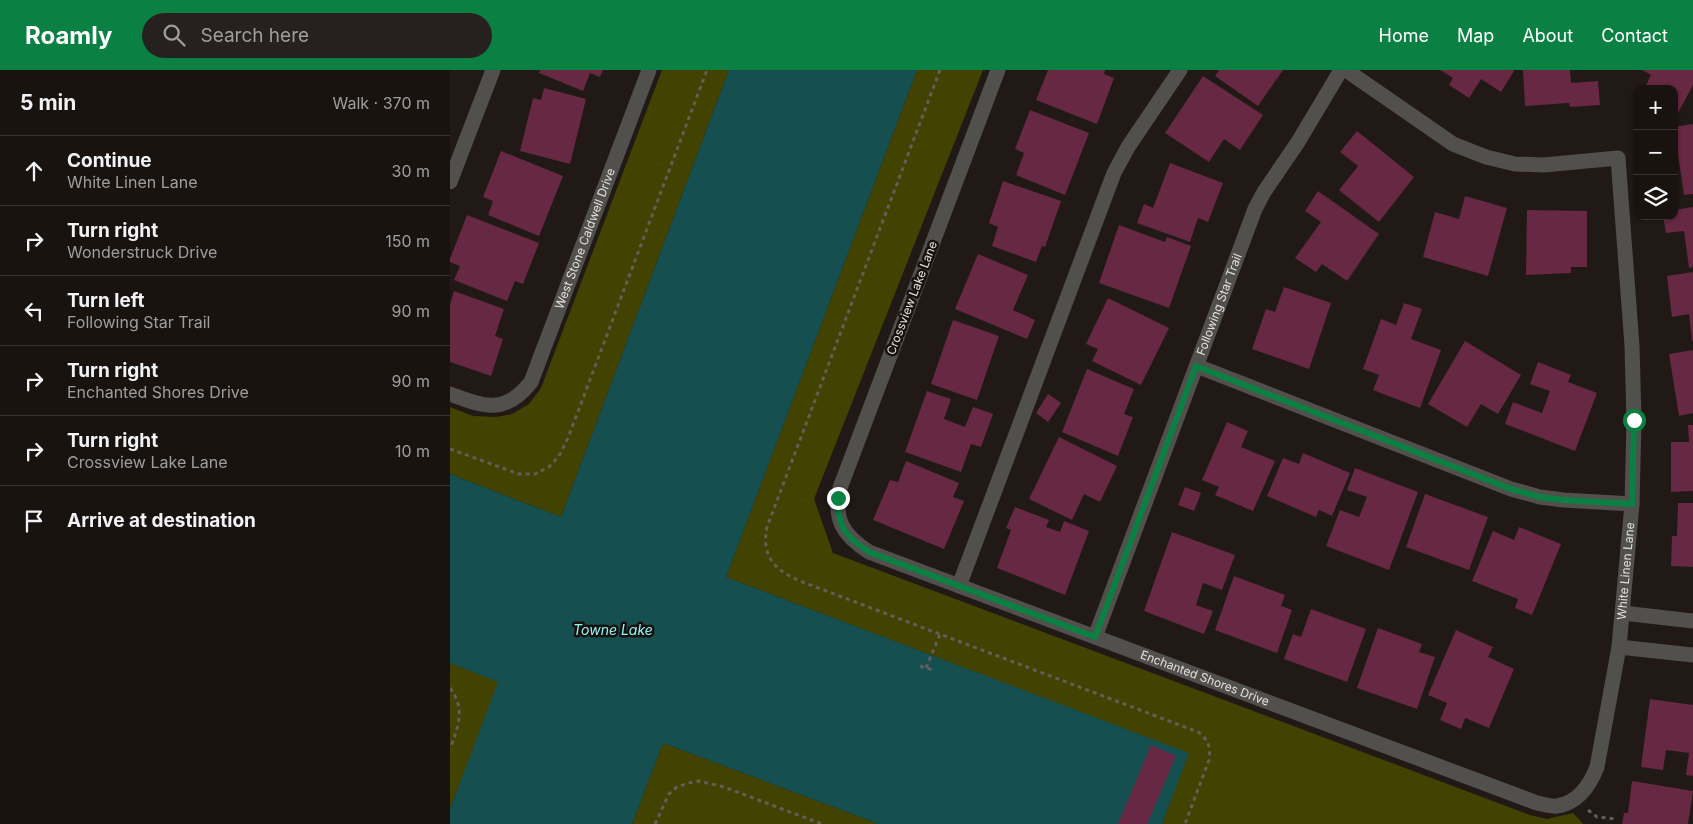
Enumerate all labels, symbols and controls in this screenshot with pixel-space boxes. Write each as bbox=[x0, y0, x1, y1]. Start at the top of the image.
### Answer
search box bbox=[142, 13, 492, 58]
text: Roamly bbox=[25, 21, 112, 50]
icon: search bbox=[160, 21, 188, 49]
text: Search here bbox=[200, 24, 309, 47]
text: Home bbox=[1379, 25, 1429, 46]
text: Map bbox=[1457, 25, 1494, 46]
text: About bbox=[1522, 25, 1573, 46]
text: Contact bbox=[1601, 25, 1668, 46]
map controls bbox=[1633, 85, 1678, 220]
button: + bbox=[1633, 85, 1678, 130]
text: 5 min bbox=[20, 90, 76, 115]
text: Walk · 370 m bbox=[333, 93, 430, 113]
button: − bbox=[1633, 130, 1678, 175]
text: Continue bbox=[67, 149, 152, 172]
icon: ahead bbox=[20, 157, 48, 185]
text: 30 m bbox=[392, 161, 430, 181]
street label: West Stone Caldwell Drive bbox=[551, 166, 618, 311]
text: White Linen Lane bbox=[67, 172, 197, 192]
button: layers bbox=[1633, 175, 1678, 220]
text: Turn right bbox=[67, 219, 158, 242]
icon: right bbox=[20, 227, 48, 255]
text: 150 m bbox=[385, 231, 430, 251]
street label: Crossview Lake Lane bbox=[883, 239, 940, 357]
text: Wonderstruck Drive bbox=[67, 242, 217, 262]
street label: Following Star Trail bbox=[1193, 251, 1245, 357]
text: Turn left bbox=[67, 289, 145, 312]
icon: left bbox=[20, 297, 48, 325]
text: 90 m bbox=[391, 301, 430, 321]
text: Following Star Trail bbox=[67, 312, 210, 332]
text: Turn right bbox=[67, 359, 158, 382]
icon: right bbox=[20, 367, 48, 395]
text: 90 m bbox=[391, 371, 430, 391]
text: Enchanted Shores Drive bbox=[67, 382, 249, 402]
route start bbox=[1623, 409, 1646, 432]
text: Turn right bbox=[67, 429, 158, 452]
icon: right bbox=[20, 437, 48, 465]
text: 10 m bbox=[395, 441, 430, 461]
text: Crossview Lake Lane bbox=[67, 452, 228, 472]
route end bbox=[827, 487, 850, 510]
icon: arrive bbox=[20, 507, 48, 535]
text: Arrive at destination bbox=[67, 509, 256, 532]
street label: White Linen Lane bbox=[1613, 522, 1637, 621]
water label: Towne Lake bbox=[573, 621, 653, 638]
street label: Enchanted Shores Drive bbox=[1138, 647, 1271, 709]

